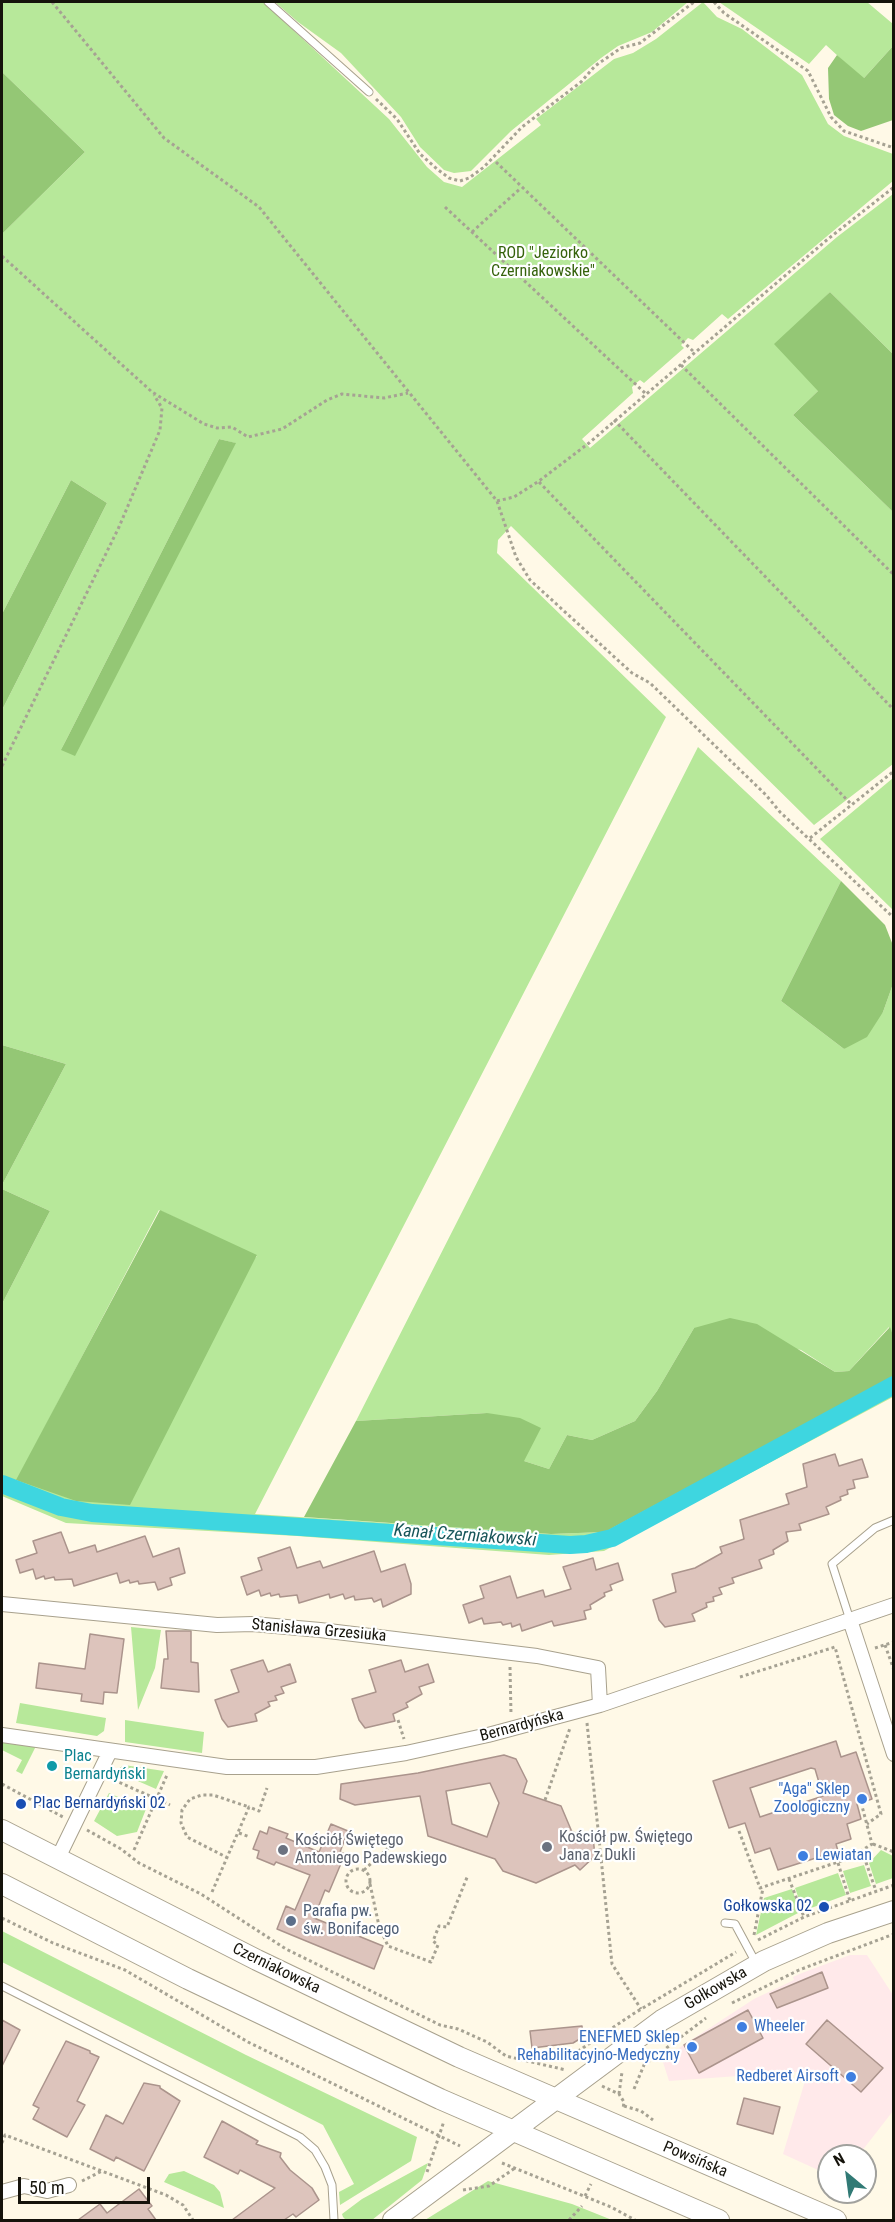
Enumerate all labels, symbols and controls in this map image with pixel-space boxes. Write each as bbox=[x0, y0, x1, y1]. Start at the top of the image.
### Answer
park label: ROD "Jeziorko Czerniakowskie" bbox=[491, 244, 595, 282]
water label: Kanał Czerniakowski bbox=[393, 1520, 537, 1552]
street label: Stanisława Grzesiuka bbox=[251, 1616, 387, 1646]
street label: Bernardyńska bbox=[478, 1706, 566, 1746]
place label: Plac Bernardyński bbox=[64, 1747, 146, 1785]
marker: Plac Bernardyński bbox=[45, 1759, 59, 1773]
place label: "Aga" Sklep Zoologiczny bbox=[774, 1780, 850, 1818]
marker: "Aga" Sklep Zoologiczny bbox=[855, 1792, 869, 1806]
place label: Plac Bernardyński 02 bbox=[33, 1794, 166, 1814]
marker: Plac Bernardyński 02 bbox=[14, 1797, 28, 1811]
place label: Kościół pw. Świętego Jana z Dukli bbox=[559, 1828, 693, 1866]
place label: Kościół Świętego Antoniego Padewskiego bbox=[295, 1831, 447, 1869]
marker: Kościół pw. Świętego Jana z Dukli bbox=[540, 1840, 554, 1854]
marker: Kościół Świętego Antoniego Padewskiego bbox=[276, 1843, 290, 1857]
place label: Lewiatan bbox=[815, 1846, 872, 1866]
marker: Lewiatan bbox=[796, 1849, 810, 1863]
place label: Gołkowska 02 bbox=[723, 1897, 812, 1917]
marker: Gołkowska 02 bbox=[817, 1900, 831, 1914]
place label: Parafia pw. św. Bonifacego bbox=[303, 1902, 399, 1940]
marker: Parafia pw. św. Bonifacego bbox=[284, 1914, 298, 1928]
street label: Czerniakowska bbox=[229, 1939, 323, 1999]
street label: Gołkowska bbox=[681, 1963, 751, 2015]
place label: Wheeler bbox=[754, 2017, 805, 2037]
marker: Wheeler bbox=[735, 2020, 749, 2034]
place label: ENEFMED Sklep Rehabilitacyjno-Medyczny bbox=[517, 2028, 680, 2066]
marker: ENEFMED Sklep Rehabilitacyjno-Medyczny bbox=[685, 2040, 699, 2054]
place label: Redberet Airsoft bbox=[736, 2067, 839, 2087]
marker: Redberet Airsoft bbox=[844, 2070, 858, 2084]
street label: Powsińska bbox=[660, 2138, 730, 2182]
north arrow bbox=[817, 2144, 877, 2204]
text: N bbox=[830, 2149, 848, 2170]
scale bar bbox=[21, 2165, 153, 2203]
text: 50 m bbox=[29, 2177, 64, 2198]

